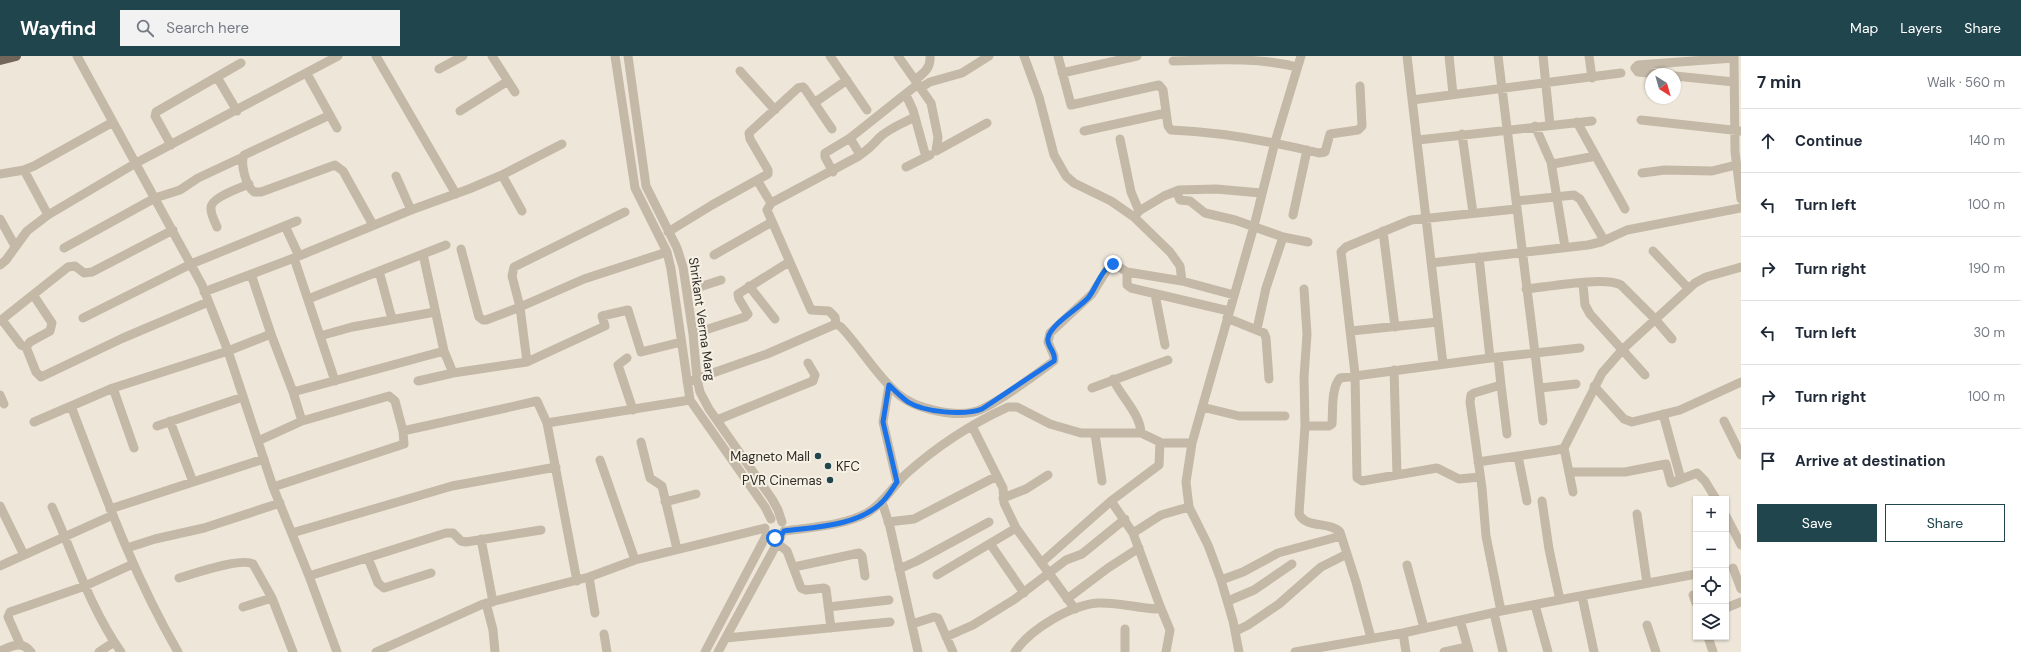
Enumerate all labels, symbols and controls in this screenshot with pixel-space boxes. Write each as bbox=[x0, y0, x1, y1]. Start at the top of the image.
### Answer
search box bbox=[120, 10, 400, 46]
text: Wayfind bbox=[20, 16, 96, 41]
icon: search bbox=[134, 17, 156, 39]
text: Search here bbox=[166, 18, 249, 38]
text: Map bbox=[1850, 19, 1878, 37]
text: Layers bbox=[1900, 19, 1942, 37]
text: Share bbox=[1964, 19, 2001, 37]
north arrow bbox=[1645, 68, 1681, 104]
text: 7 min bbox=[1757, 71, 1801, 93]
text: Walk · 560 m bbox=[1927, 74, 2005, 91]
icon: ahead bbox=[1757, 130, 1779, 152]
text: Continue bbox=[1795, 131, 1863, 151]
text: 140 m bbox=[1969, 132, 2005, 149]
icon: left bbox=[1757, 194, 1779, 216]
text: Turn left bbox=[1795, 195, 1856, 215]
text: 100 m bbox=[1968, 196, 2005, 213]
route end bbox=[1104, 255, 1122, 273]
street label: Shrikant Verma Marg bbox=[685, 256, 719, 382]
icon: right bbox=[1757, 258, 1779, 280]
text: Turn right bbox=[1795, 259, 1866, 279]
text: 190 m bbox=[1969, 260, 2005, 277]
icon: left bbox=[1757, 322, 1779, 344]
text: Turn left bbox=[1795, 323, 1856, 343]
text: 30 m bbox=[1973, 324, 2005, 341]
icon: right bbox=[1757, 386, 1779, 408]
text: Turn right bbox=[1795, 387, 1866, 407]
text: 100 m bbox=[1968, 388, 2005, 405]
place label: Magneto Mall bbox=[730, 448, 810, 465]
icon: arrive bbox=[1757, 450, 1779, 472]
marker: Magneto Mall bbox=[813, 451, 823, 461]
text: Arrive at destination bbox=[1795, 451, 1946, 471]
place label: KFC bbox=[836, 458, 860, 475]
marker: KFC bbox=[823, 461, 833, 471]
place label: PVR Cinemas bbox=[742, 472, 822, 489]
marker: PVR Cinemas bbox=[825, 475, 835, 485]
map controls bbox=[1693, 496, 1729, 640]
button: + bbox=[1693, 496, 1729, 532]
button: Save bbox=[1757, 504, 1877, 542]
button: Share bbox=[1885, 504, 2005, 542]
route start bbox=[766, 529, 784, 547]
button: − bbox=[1693, 532, 1729, 568]
button: locate bbox=[1693, 568, 1729, 604]
button: layers bbox=[1693, 604, 1729, 640]

